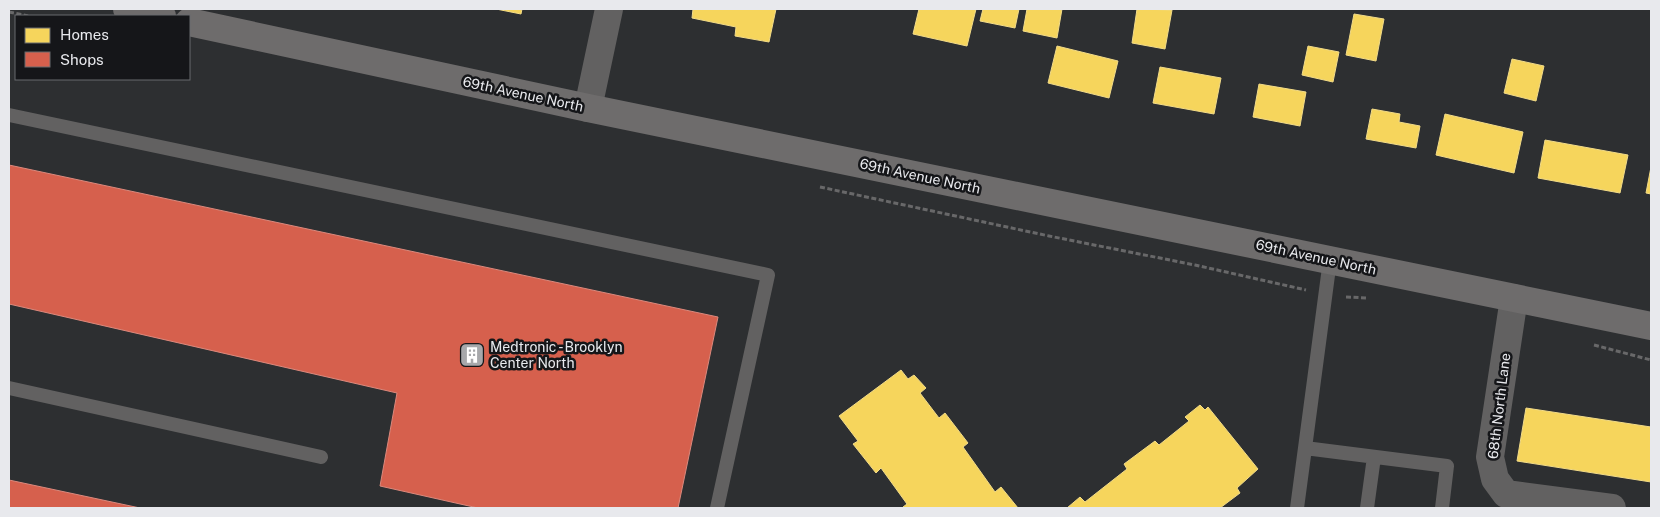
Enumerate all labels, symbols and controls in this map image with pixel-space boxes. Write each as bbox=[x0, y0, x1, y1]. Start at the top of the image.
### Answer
legend bbox=[15, 15, 190, 80]
text: Homes bbox=[60, 26, 109, 43]
text: Shops bbox=[60, 51, 104, 68]
street label: 69th Avenue North bbox=[461, 73, 585, 115]
street label: 69th Avenue North bbox=[858, 155, 982, 197]
street label: 69th Avenue North bbox=[1254, 236, 1378, 278]
place label: Medtronic - Brooklyn Center North bbox=[490, 339, 623, 371]
building icon: Medtronic - Brooklyn Center North bbox=[459, 342, 485, 368]
street label: 68th North Lane bbox=[1485, 352, 1513, 460]

